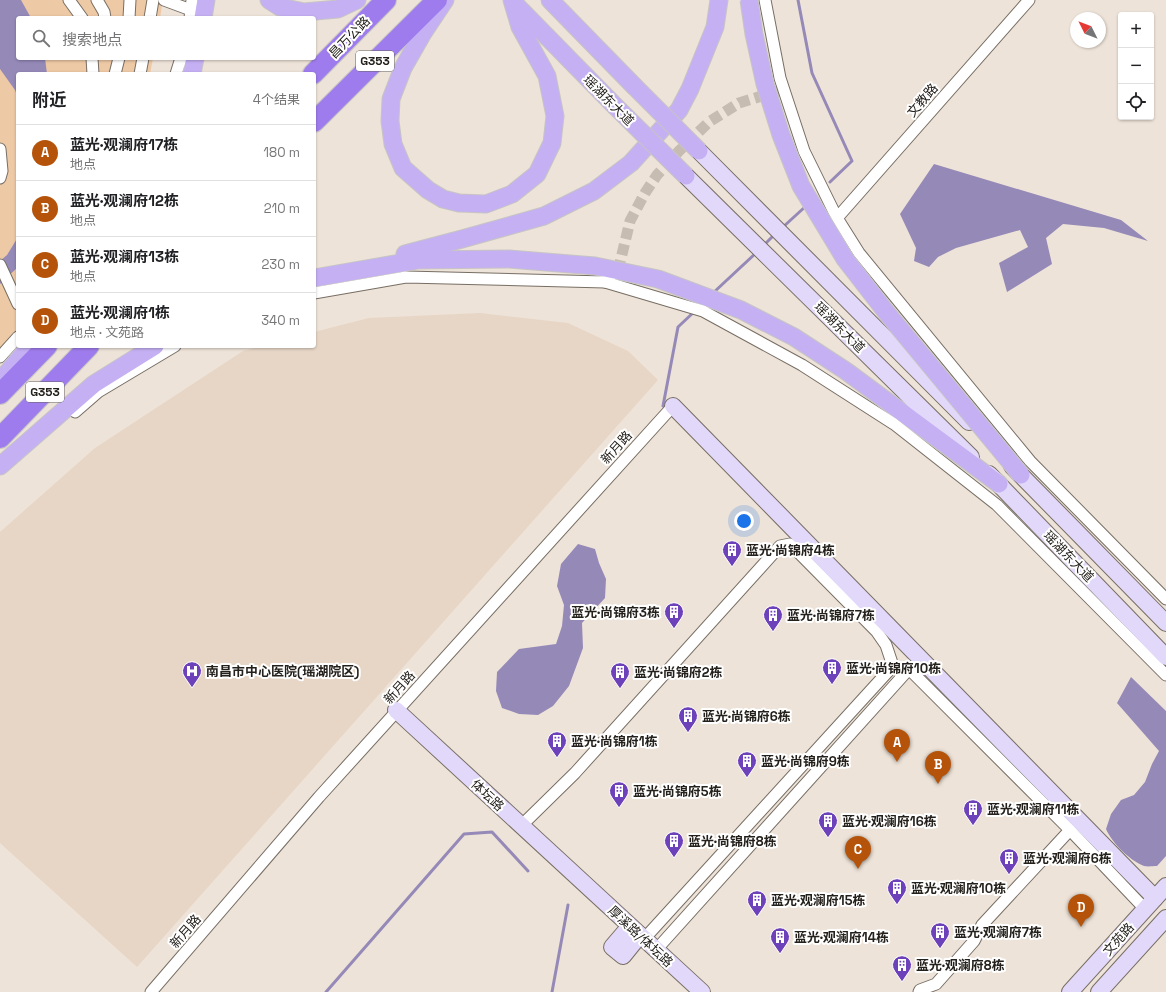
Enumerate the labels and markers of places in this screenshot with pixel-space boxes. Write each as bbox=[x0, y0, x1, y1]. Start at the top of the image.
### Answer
building icon: 蓝光·尚锦府4栋 bbox=[721, 539, 743, 567]
place label: 蓝光·尚锦府4栋 bbox=[746, 542, 835, 559]
building icon: 蓝光·尚锦府3栋 bbox=[663, 601, 685, 629]
place label: 蓝光·尚锦府3栋 bbox=[571, 604, 660, 621]
building icon: 蓝光·尚锦府7栋 bbox=[762, 604, 784, 632]
place label: 蓝光·尚锦府7栋 bbox=[787, 607, 875, 624]
building icon: 蓝光·尚锦府10栋 bbox=[821, 657, 843, 685]
hospital icon: 南昌市中心医院(瑶湖院区) bbox=[181, 660, 203, 688]
place label: 蓝光·尚锦府10栋 bbox=[846, 660, 941, 677]
building icon: 蓝光·尚锦府2栋 bbox=[609, 661, 631, 689]
place label: 南昌市中心医院(瑶湖院区) bbox=[206, 663, 359, 680]
place label: 蓝光·尚锦府2栋 bbox=[634, 664, 723, 681]
building icon: 蓝光·尚锦府6栋 bbox=[677, 705, 699, 733]
place label: 蓝光·尚锦府6栋 bbox=[702, 708, 791, 725]
pin: A bbox=[884, 729, 910, 762]
building icon: 蓝光·尚锦府1栋 bbox=[546, 730, 568, 758]
place label: 蓝光·尚锦府1栋 bbox=[571, 733, 658, 750]
building icon: 蓝光·尚锦府9栋 bbox=[736, 750, 758, 778]
pin: B bbox=[925, 751, 951, 784]
place label: 蓝光·尚锦府9栋 bbox=[761, 753, 850, 770]
building icon: 蓝光·尚锦府5栋 bbox=[608, 780, 630, 808]
place label: 蓝光·尚锦府5栋 bbox=[633, 783, 722, 800]
building icon: 蓝光·观澜府11栋 bbox=[962, 798, 984, 826]
place label: 蓝光·观澜府11栋 bbox=[987, 801, 1080, 818]
building icon: 蓝光·观澜府16栋 bbox=[817, 810, 839, 838]
place label: 蓝光·观澜府16栋 bbox=[842, 813, 937, 830]
building icon: 蓝光·尚锦府8栋 bbox=[663, 830, 685, 858]
place label: 蓝光·尚锦府8栋 bbox=[688, 833, 777, 850]
pin: C bbox=[845, 836, 871, 869]
building icon: 蓝光·观澜府6栋 bbox=[998, 847, 1020, 875]
place label: 蓝光·观澜府6栋 bbox=[1023, 850, 1112, 867]
building icon: 蓝光·观澜府10栋 bbox=[886, 877, 908, 905]
place label: 蓝光·观澜府10栋 bbox=[911, 880, 1006, 897]
building icon: 蓝光·观澜府15栋 bbox=[746, 889, 768, 917]
place label: 蓝光·观澜府15栋 bbox=[771, 892, 866, 909]
pin: D bbox=[1068, 894, 1094, 927]
building icon: 蓝光·观澜府7栋 bbox=[929, 921, 951, 949]
place label: 蓝光·观澜府7栋 bbox=[954, 924, 1042, 941]
building icon: 蓝光·观澜府14栋 bbox=[769, 926, 791, 954]
place label: 蓝光·观澜府14栋 bbox=[794, 929, 889, 946]
building icon: 蓝光·观澜府8栋 bbox=[891, 954, 913, 982]
place label: 蓝光·观澜府8栋 bbox=[916, 957, 1005, 974]

